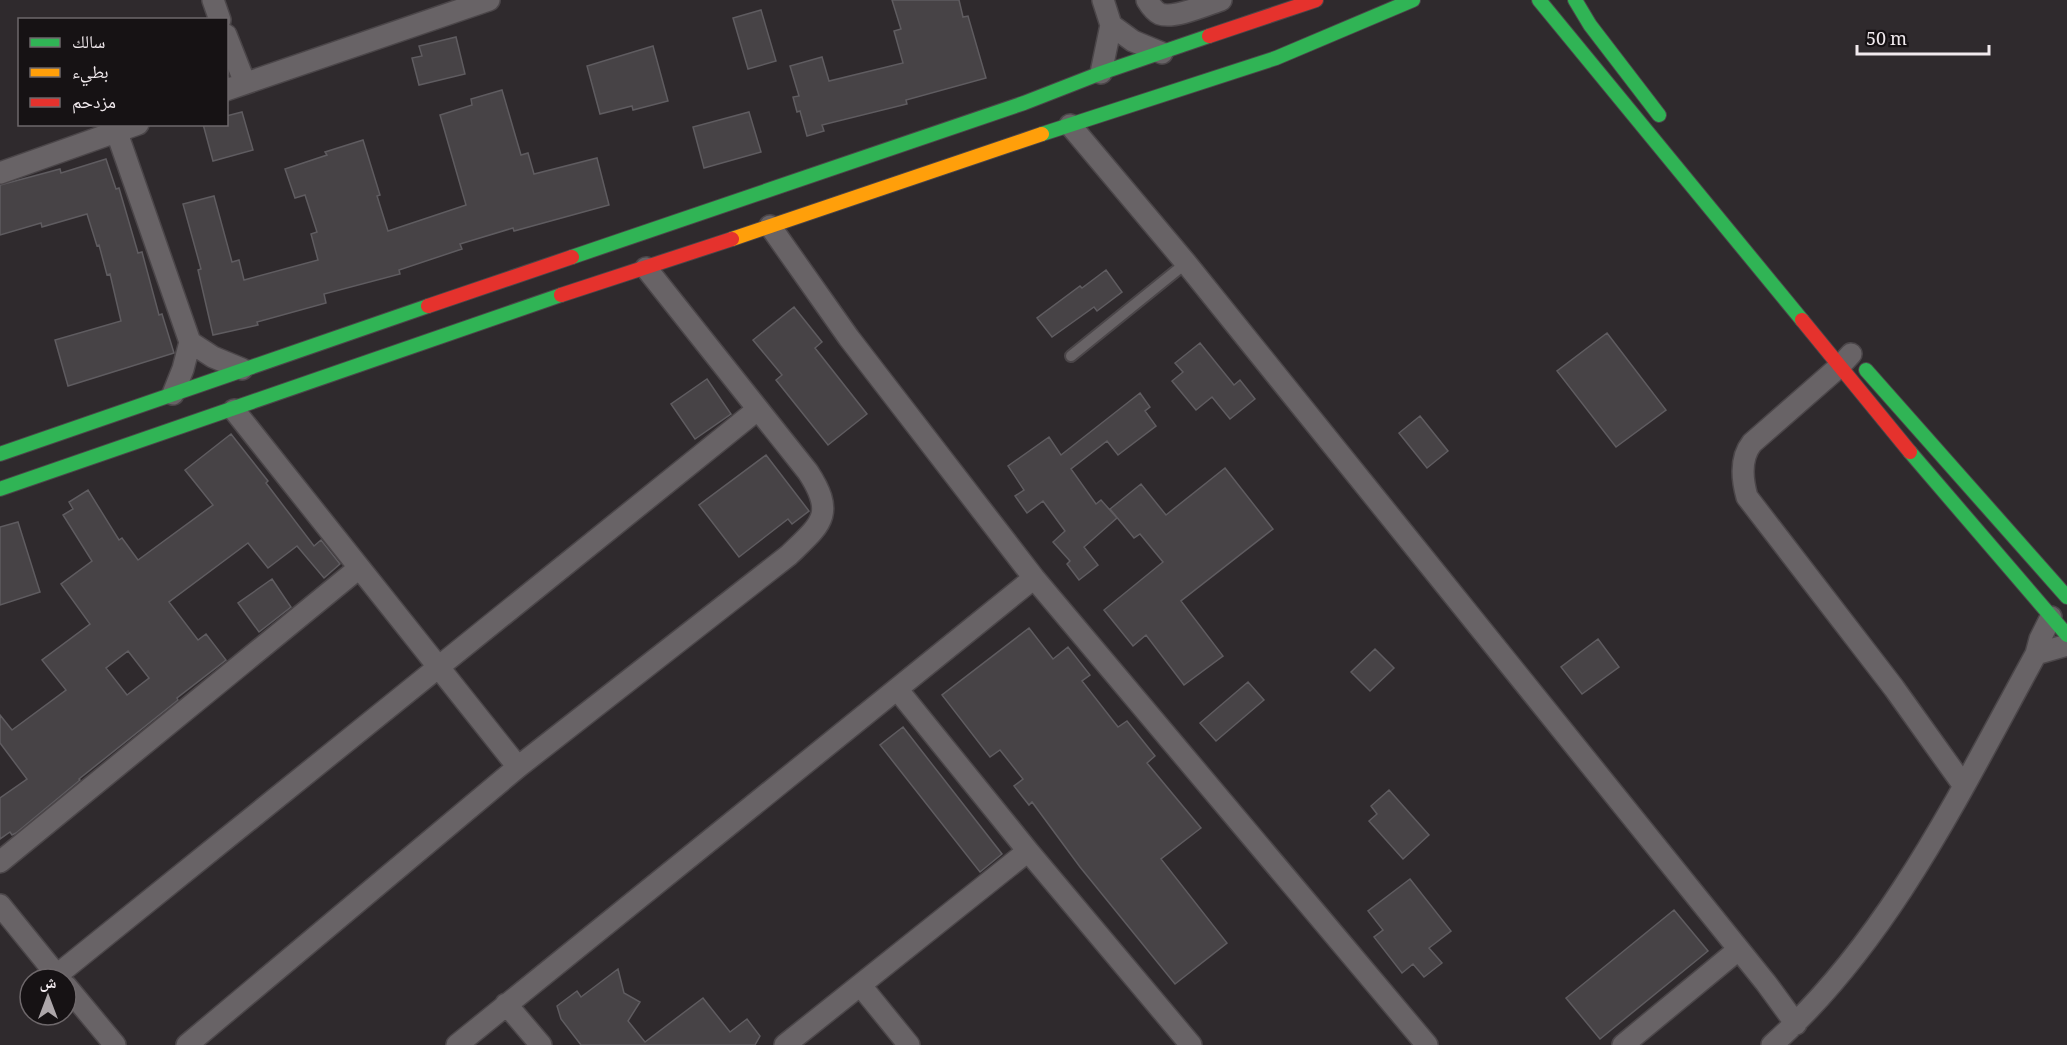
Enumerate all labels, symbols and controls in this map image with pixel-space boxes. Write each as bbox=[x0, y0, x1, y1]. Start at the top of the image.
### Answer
legend bbox=[18, 18, 228, 126]
scale bar bbox=[1857, 18, 1989, 56]
text: 50 m bbox=[1866, 26, 1907, 56]
text: سالك bbox=[72, 29, 105, 59]
text: بطيء bbox=[72, 59, 109, 89]
text: مزدحم bbox=[72, 89, 116, 119]
north arrow bbox=[18, 967, 78, 1027]
text: ش bbox=[40, 971, 57, 998]

